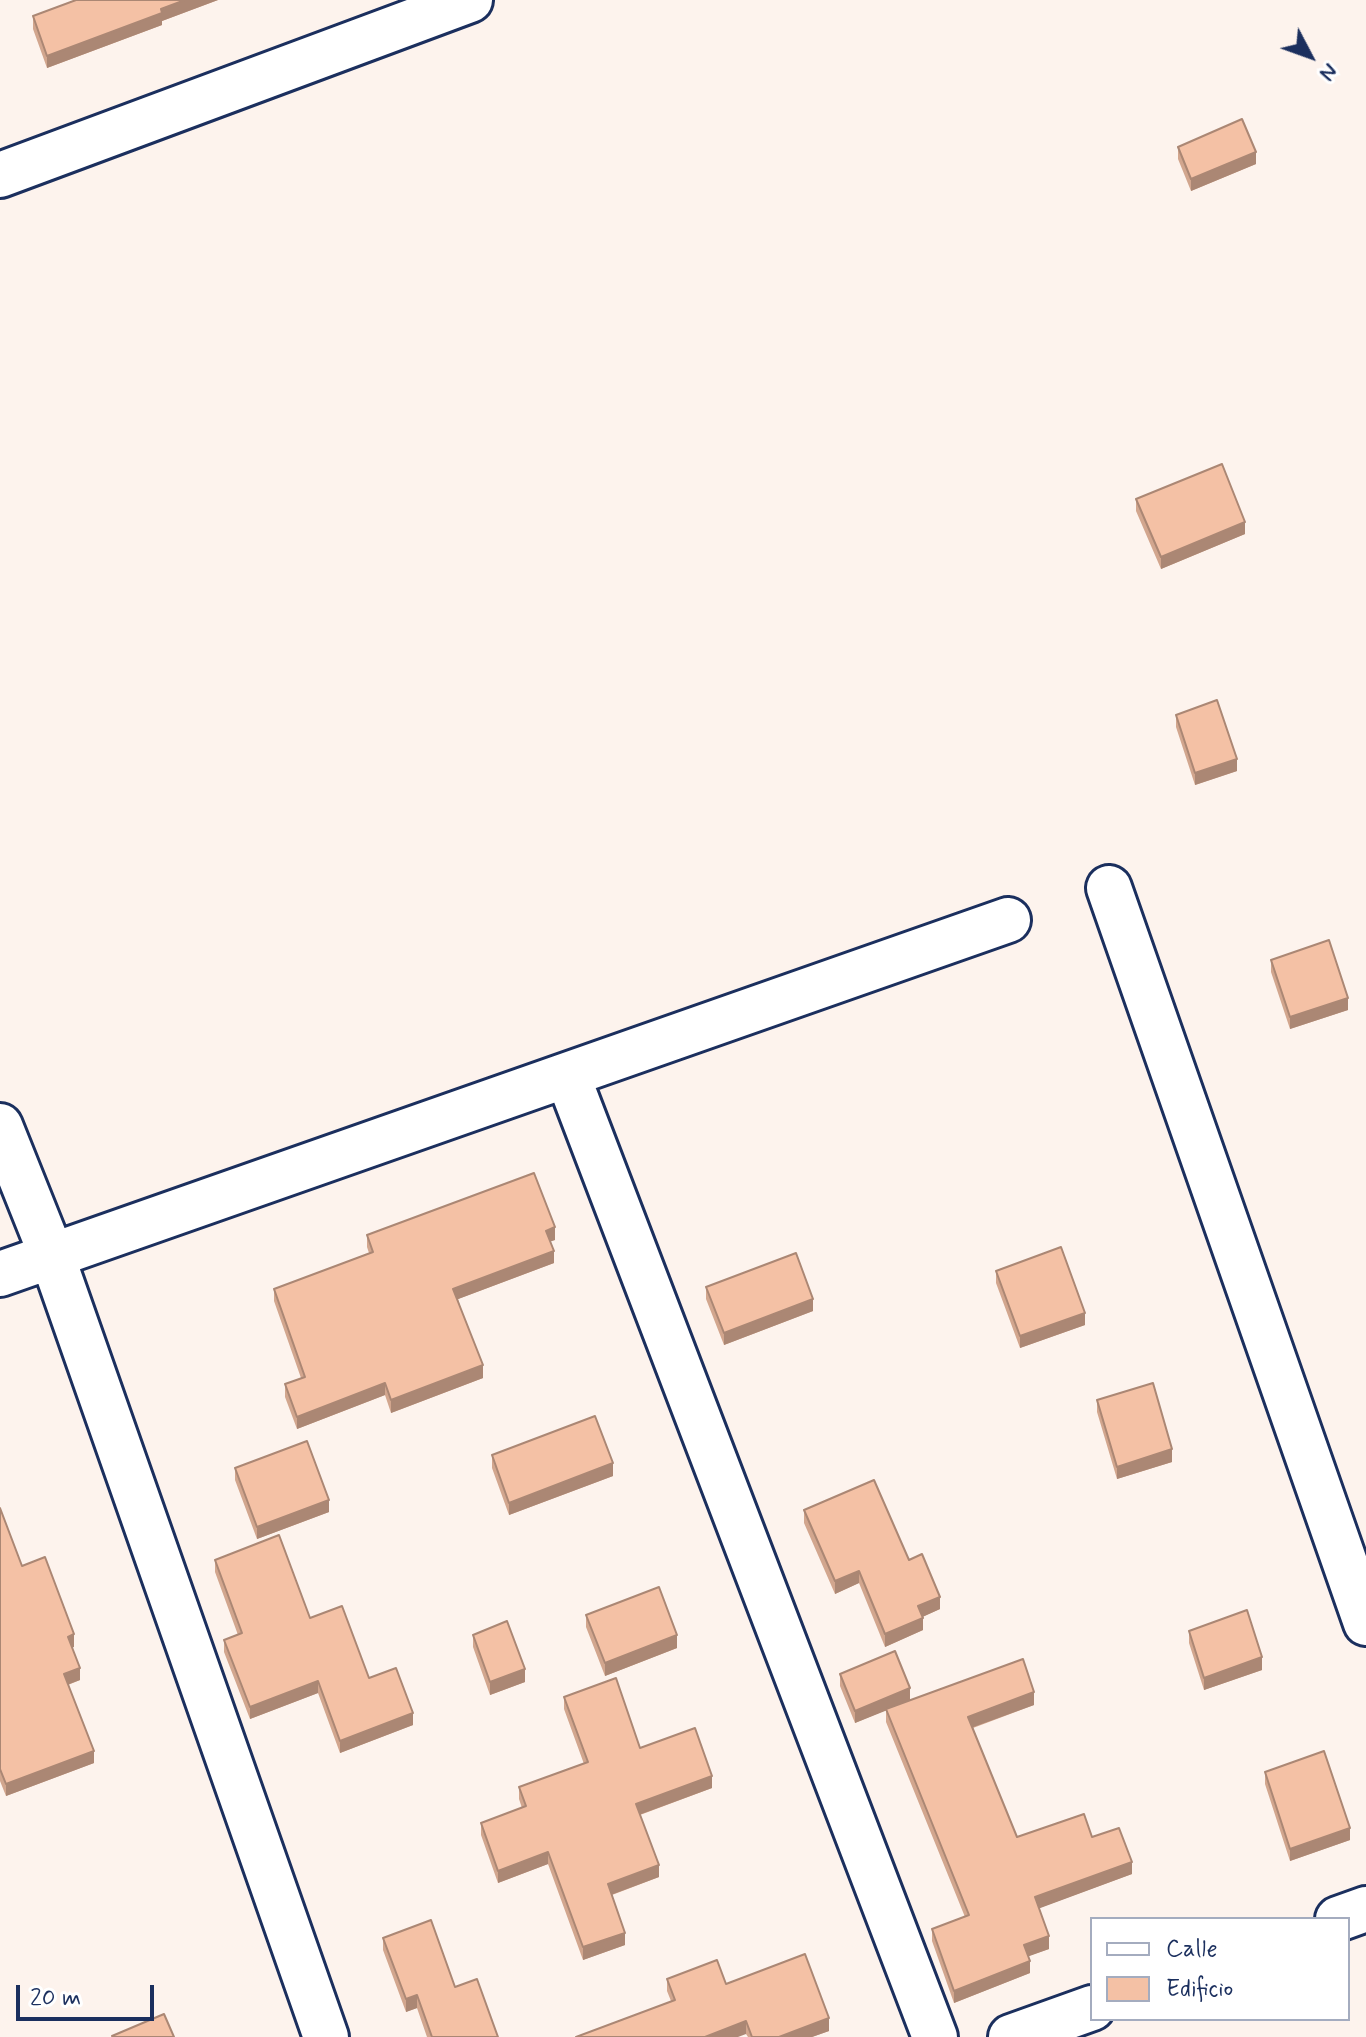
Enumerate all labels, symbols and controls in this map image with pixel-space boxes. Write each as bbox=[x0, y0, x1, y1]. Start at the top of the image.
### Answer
north arrow bbox=[1270, 16, 1350, 96]
text: N bbox=[1313, 57, 1343, 86]
legend bbox=[1090, 1917, 1350, 2021]
text: Calle bbox=[1166, 1934, 1218, 1965]
scale bar bbox=[20, 1969, 158, 2019]
text: Edificio bbox=[1166, 1974, 1233, 2005]
text: 20 m bbox=[30, 1983, 81, 2014]

